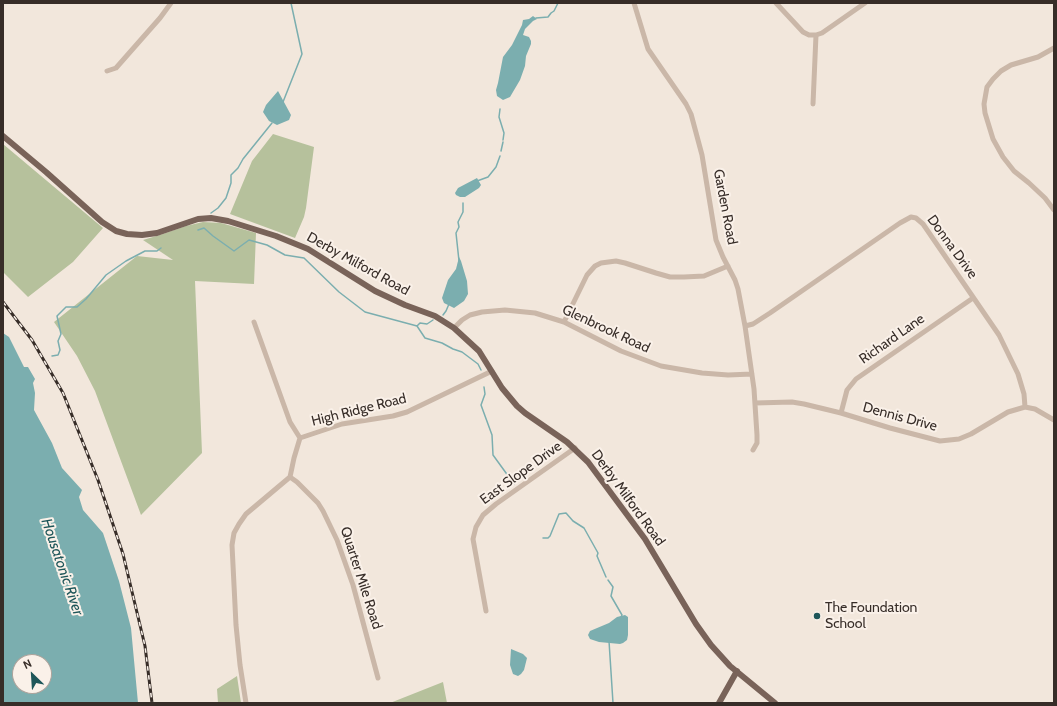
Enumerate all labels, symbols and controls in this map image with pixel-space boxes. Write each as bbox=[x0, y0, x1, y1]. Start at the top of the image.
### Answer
street label: Garden Road bbox=[709, 168, 741, 246]
street label: Donna Drive bbox=[923, 212, 981, 282]
street label: Derby Milford Road bbox=[304, 229, 412, 299]
street label: Glenbrook Road bbox=[560, 301, 652, 357]
street label: Richard Lane bbox=[856, 310, 928, 368]
street label: High Ridge Road bbox=[310, 390, 408, 430]
street label: Dennis Drive bbox=[861, 399, 939, 435]
street label: East Slope Drive bbox=[477, 438, 565, 508]
street label: Derby Milford Road bbox=[587, 447, 669, 549]
water label: Housatonic River bbox=[37, 516, 87, 618]
street label: Quarter Mile Road bbox=[337, 525, 385, 631]
place label: The Foundation School bbox=[825, 600, 917, 632]
marker: The Foundation School bbox=[812, 611, 822, 621]
north arrow bbox=[12, 654, 52, 694]
text: N bbox=[21, 656, 34, 672]

